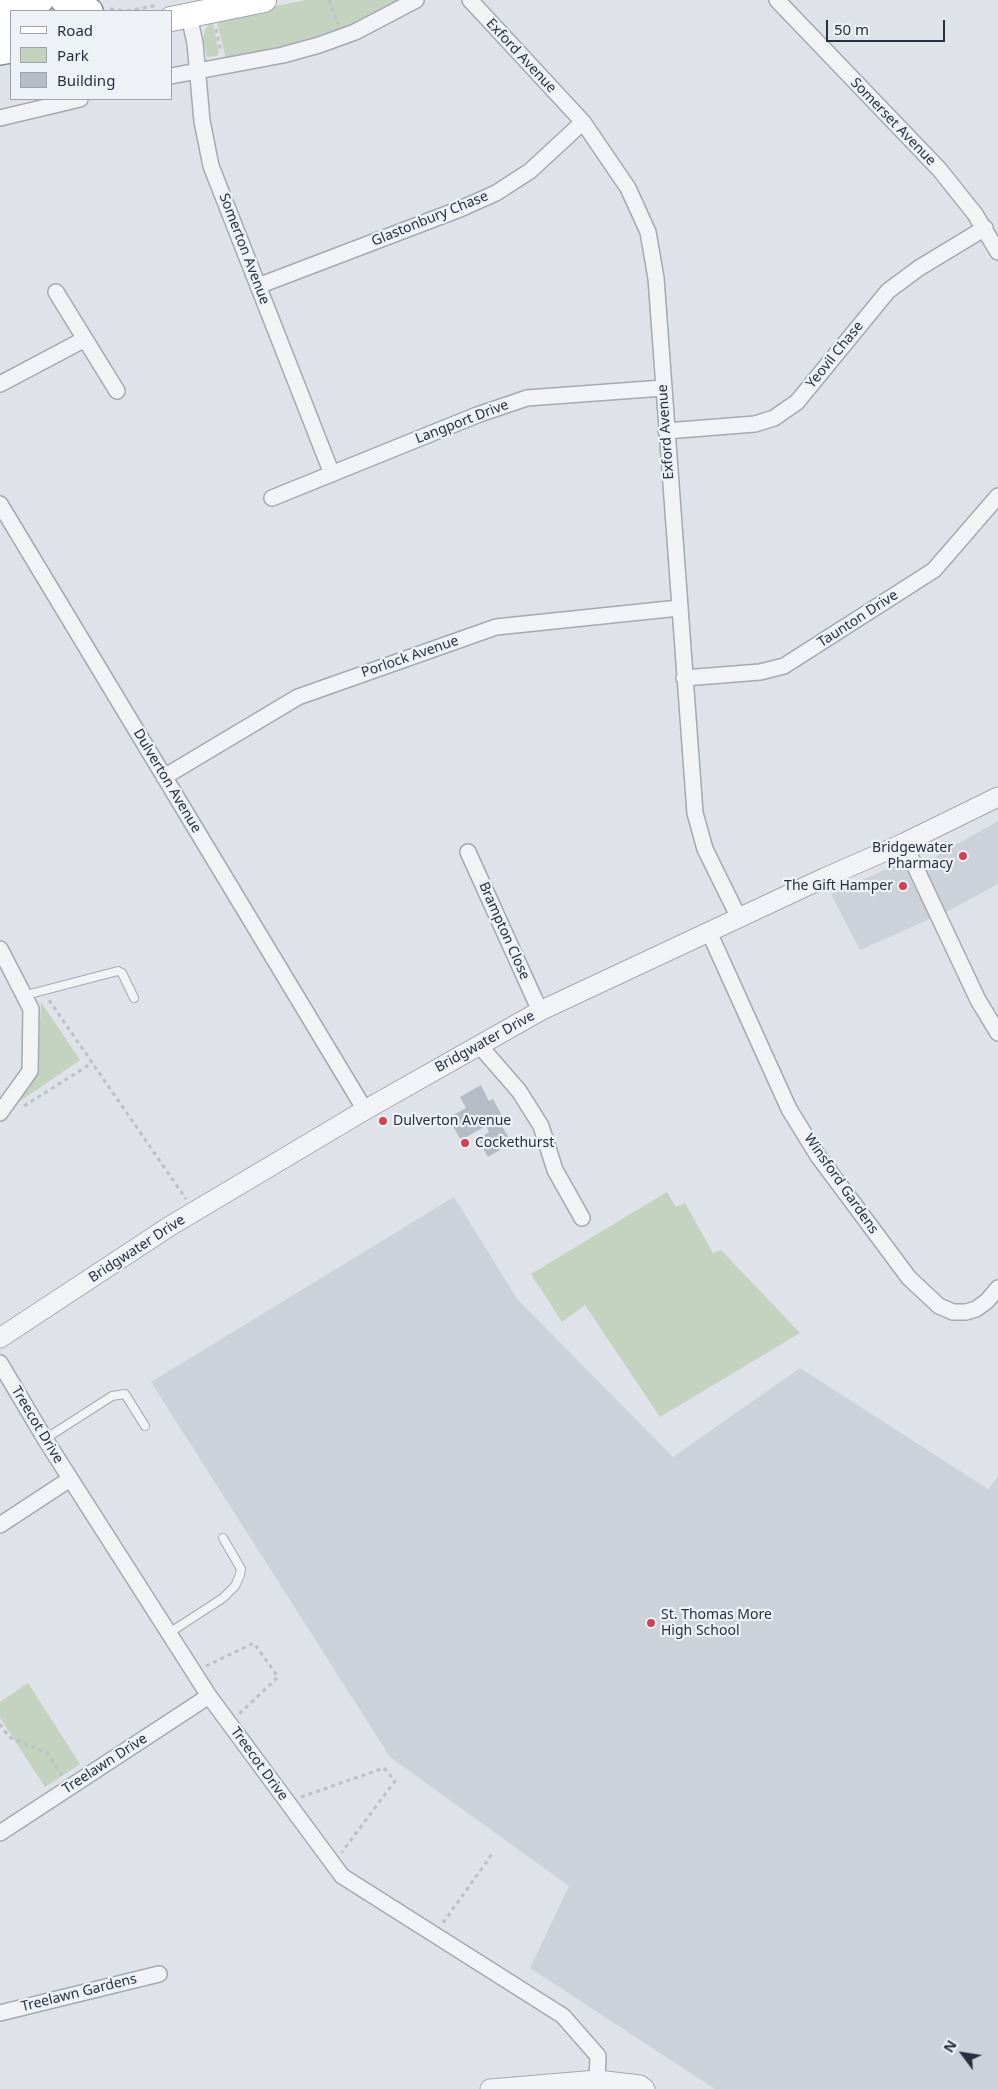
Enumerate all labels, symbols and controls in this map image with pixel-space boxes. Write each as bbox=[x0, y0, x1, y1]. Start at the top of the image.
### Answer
legend bbox=[10, 10, 172, 100]
scale bar bbox=[828, 10, 947, 42]
street label: Exford Avenue bbox=[482, 15, 560, 97]
text: 50 m bbox=[834, 19, 869, 39]
text: Road bbox=[57, 20, 93, 40]
text: Park bbox=[57, 45, 89, 65]
text: Building bbox=[57, 70, 115, 90]
street label: Somerset Avenue bbox=[847, 75, 939, 169]
street label: Glastonbury Chase bbox=[369, 188, 491, 250]
street label: Somerton Avenue bbox=[215, 191, 273, 307]
street label: Yeovil Chase bbox=[803, 318, 867, 392]
street label: Exford Avenue bbox=[654, 384, 678, 480]
street label: Langport Drive bbox=[413, 396, 511, 448]
street label: Taunton Drive bbox=[815, 587, 901, 651]
street label: Porlock Avenue bbox=[359, 632, 461, 682]
street label: Dulverton Avenue bbox=[129, 726, 205, 836]
place label: Bridgewater Pharmacy bbox=[872, 840, 953, 872]
marker: Bridgewater Pharmacy bbox=[957, 850, 969, 862]
place label: The Gift Hamper bbox=[784, 878, 893, 894]
street label: Brampton Close bbox=[475, 879, 533, 983]
marker: The Gift Hamper bbox=[897, 880, 909, 892]
street label: Bridgwater Drive bbox=[432, 1008, 538, 1076]
place label: Dulverton Avenue bbox=[393, 1113, 511, 1129]
marker: Dulverton Avenue bbox=[377, 1115, 389, 1127]
street label: Winsford Gardens bbox=[800, 1131, 882, 1237]
place label: Cockethurst bbox=[475, 1135, 554, 1151]
marker: Cockethurst bbox=[459, 1137, 471, 1149]
street label: Bridgwater Drive bbox=[86, 1212, 188, 1286]
street label: Treecot Drive bbox=[7, 1383, 67, 1467]
place label: St. Thomas More High School bbox=[661, 1607, 772, 1640]
marker: St. Thomas More High School bbox=[645, 1617, 657, 1629]
street label: Treecot Drive bbox=[227, 1724, 291, 1804]
street label: Treelawn Drive bbox=[59, 1730, 151, 1798]
street label: Treelawn Gardens bbox=[19, 1971, 139, 2015]
north arrow bbox=[938, 2029, 988, 2079]
text: N bbox=[939, 2036, 961, 2056]

